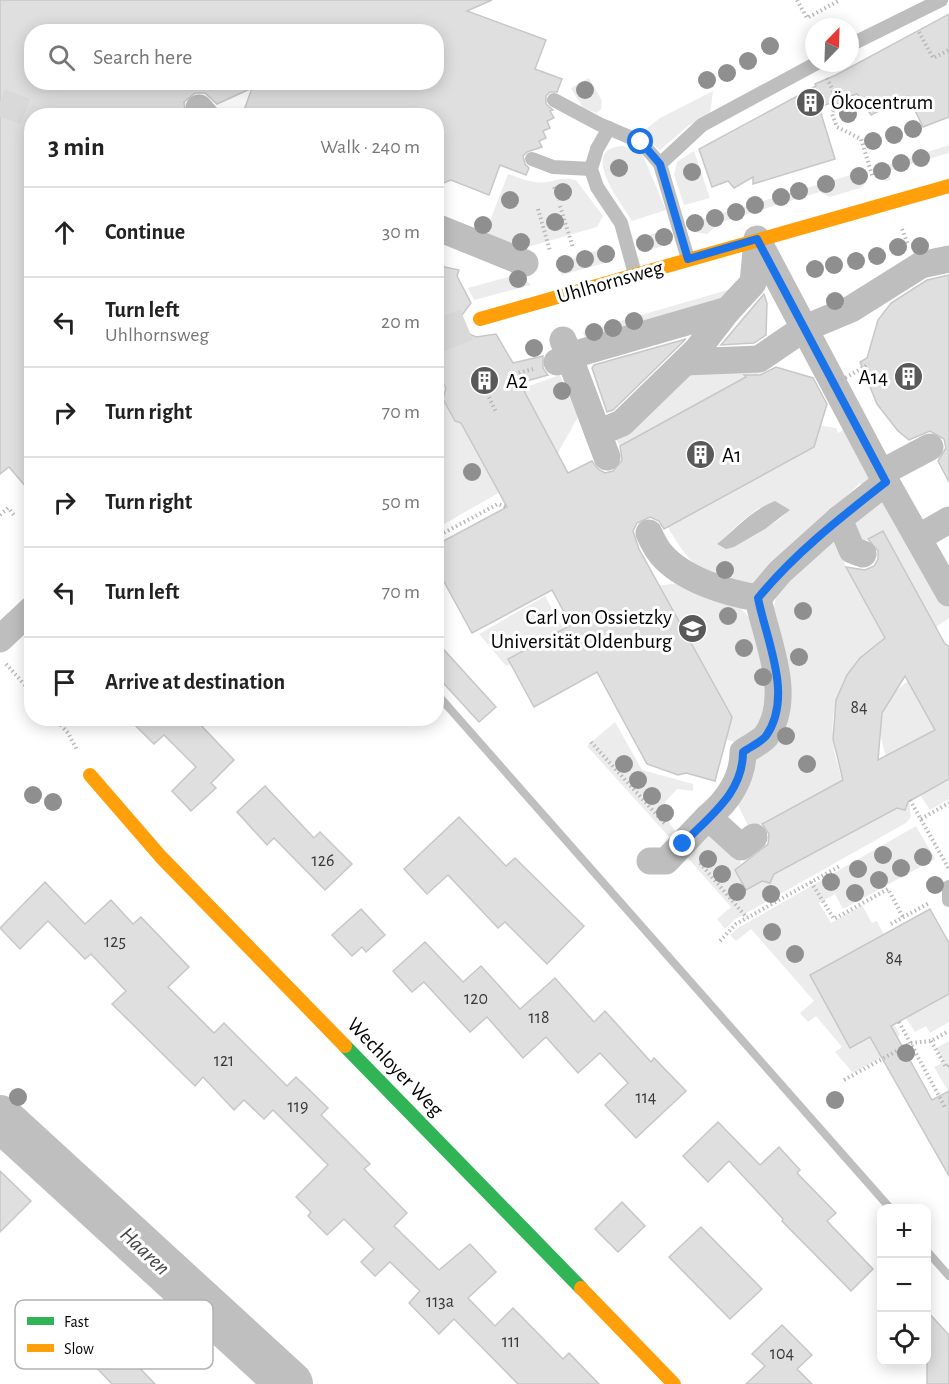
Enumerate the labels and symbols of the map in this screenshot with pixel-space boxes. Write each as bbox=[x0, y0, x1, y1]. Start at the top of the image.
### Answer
north arrow bbox=[805, 18, 859, 72]
building icon: Ökocentrum bbox=[794, 86, 826, 118]
place label: Ökocentrum bbox=[831, 91, 933, 113]
route start bbox=[627, 128, 653, 154]
street label: Uhlhornsweg bbox=[555, 257, 666, 307]
building icon: A14 bbox=[893, 361, 925, 393]
building icon: A2 bbox=[469, 365, 501, 397]
place label: A14 bbox=[859, 367, 888, 388]
place label: A2 bbox=[506, 371, 528, 392]
building icon: A1 bbox=[685, 439, 717, 471]
place label: A1 bbox=[722, 445, 741, 466]
place label: Carl von Ossietzky Universität Oldenburg bbox=[491, 607, 673, 652]
school or university icon: Carl von Ossietzky Universität Oldenburg bbox=[677, 613, 709, 645]
house number: 84 bbox=[850, 699, 868, 717]
route end bbox=[669, 830, 695, 856]
house number: 126 bbox=[312, 852, 334, 870]
house number: 125 bbox=[104, 933, 126, 951]
house number: 84 bbox=[885, 950, 903, 968]
house number: 120 bbox=[464, 990, 488, 1008]
house number: 118 bbox=[529, 1009, 549, 1027]
street label: Wechloyer Weg bbox=[343, 1014, 447, 1121]
house number: 121 bbox=[214, 1052, 234, 1070]
house number: 114 bbox=[635, 1089, 657, 1107]
house number: 119 bbox=[288, 1098, 308, 1116]
water label: Haaren bbox=[116, 1223, 174, 1279]
house number: 113a bbox=[426, 1293, 454, 1311]
legend bbox=[15, 1300, 213, 1369]
text: Fast bbox=[64, 1314, 89, 1330]
house number: 111 bbox=[502, 1333, 520, 1351]
text: Slow bbox=[64, 1341, 94, 1357]
house number: 104 bbox=[770, 1345, 795, 1363]

